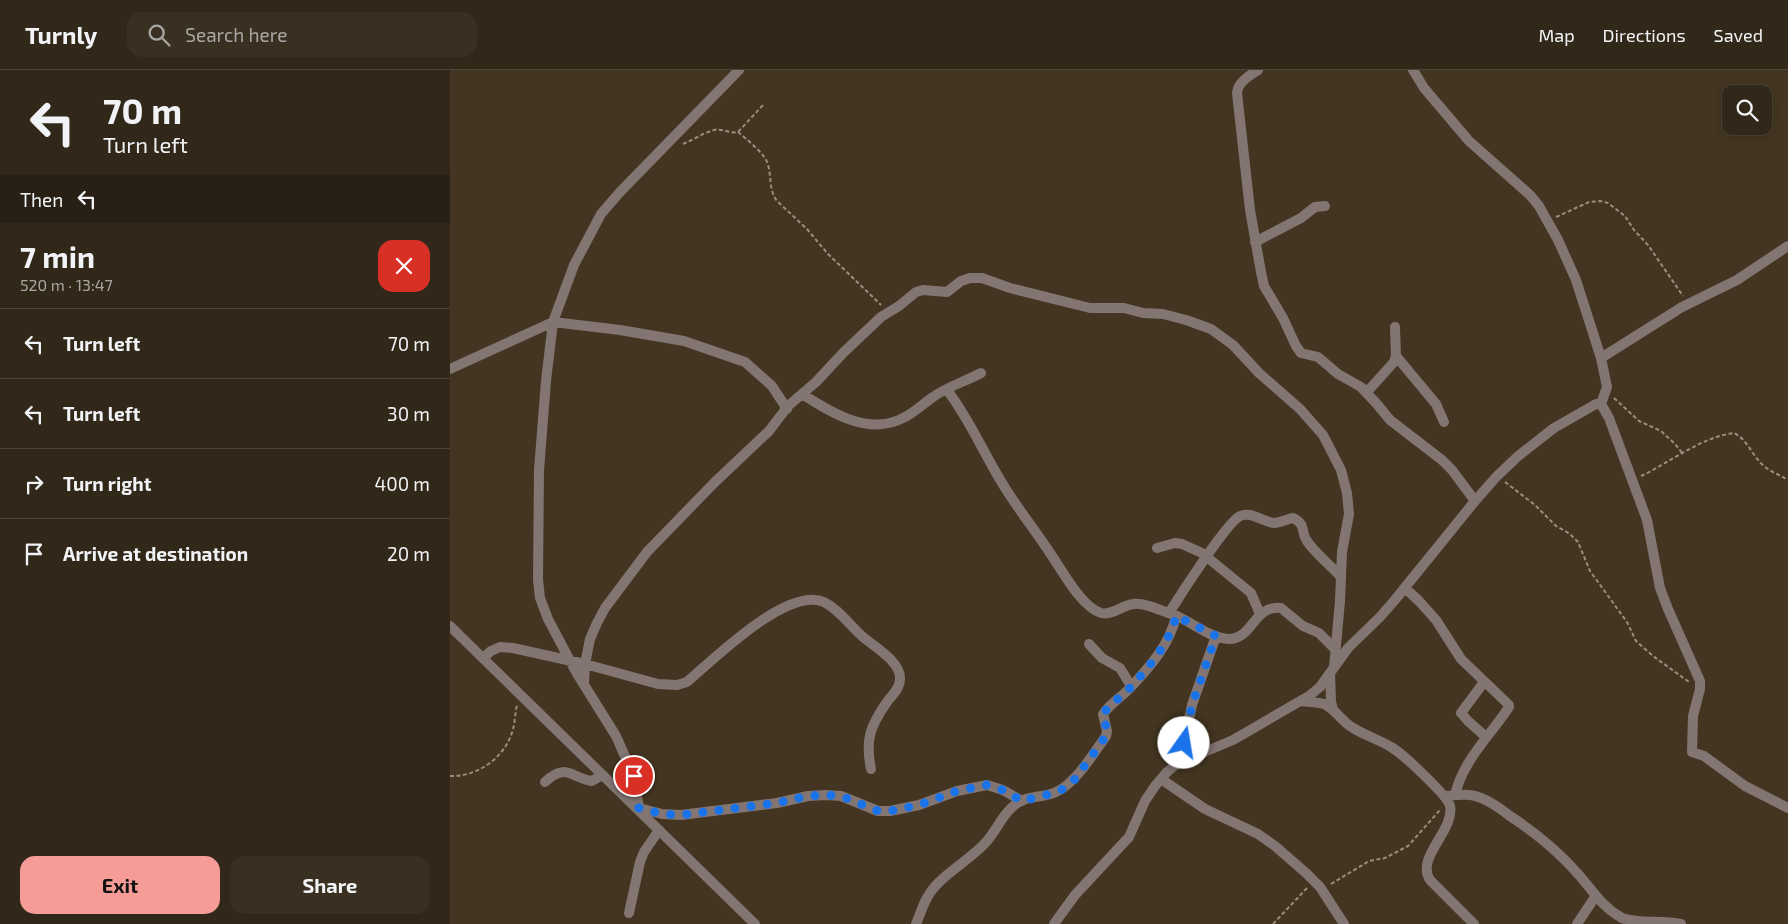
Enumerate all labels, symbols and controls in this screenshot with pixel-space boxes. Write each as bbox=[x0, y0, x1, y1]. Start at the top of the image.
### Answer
search box bbox=[127, 12, 477, 57]
text: Turnly bbox=[25, 20, 97, 49]
icon: search bbox=[145, 21, 173, 49]
text: Search here bbox=[185, 23, 287, 46]
text: Map bbox=[1538, 24, 1575, 46]
text: Directions bbox=[1603, 24, 1686, 46]
text: Saved bbox=[1714, 24, 1763, 46]
map controls bbox=[1722, 85, 1772, 135]
button: search bbox=[1722, 85, 1772, 135]
text: 70 m bbox=[103, 89, 182, 131]
icon: left bbox=[20, 90, 85, 155]
text: Turn left bbox=[103, 131, 188, 157]
icon: left bbox=[73, 185, 101, 213]
text: Then bbox=[20, 188, 63, 211]
text: 7 min bbox=[20, 238, 95, 274]
button: close bbox=[378, 240, 430, 292]
text: 520 m · 13:47 bbox=[20, 275, 113, 294]
icon: left bbox=[20, 330, 48, 358]
text: Turn left bbox=[63, 332, 140, 355]
text: 70 m bbox=[388, 332, 430, 355]
icon: left bbox=[20, 400, 48, 428]
text: Turn left bbox=[63, 402, 140, 425]
text: 30 m bbox=[387, 402, 430, 425]
icon: right bbox=[20, 470, 48, 498]
text: Turn right bbox=[63, 472, 151, 495]
text: 400 m bbox=[375, 472, 430, 495]
icon: arrive bbox=[20, 540, 48, 568]
text: Arrive at destination bbox=[63, 542, 248, 565]
text: 20 m bbox=[387, 542, 430, 565]
position arrow bbox=[1157, 716, 1209, 768]
pin bbox=[613, 755, 655, 797]
icon: arrive bbox=[620, 762, 648, 790]
button: Exit bbox=[20, 856, 220, 914]
button: Share bbox=[230, 856, 430, 914]

